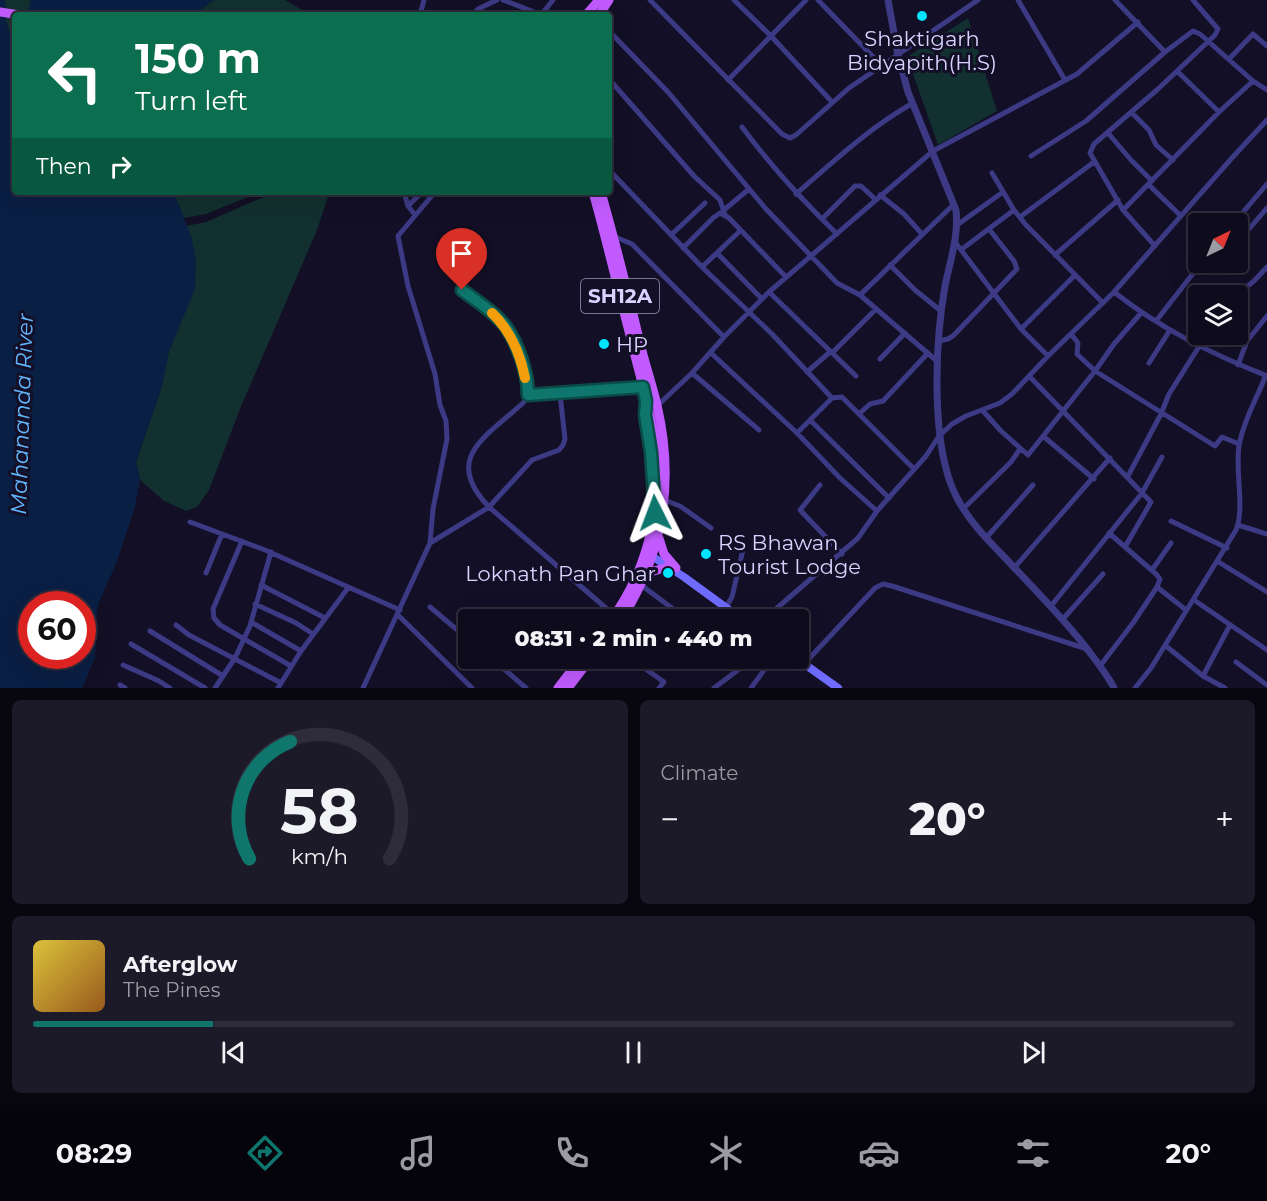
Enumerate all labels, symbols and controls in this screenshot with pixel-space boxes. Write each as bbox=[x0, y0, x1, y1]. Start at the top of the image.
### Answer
marker: Shaktigarh Bidyapith(H.S) bbox=[915, 9, 929, 23]
place label: Shaktigarh Bidyapith(H.S) bbox=[847, 26, 997, 75]
text: 150 m bbox=[135, 32, 261, 84]
icon: left bbox=[36, 36, 114, 114]
text: Turn left bbox=[135, 84, 248, 117]
icon: right bbox=[104, 150, 137, 183]
text: Then bbox=[36, 153, 92, 180]
north arrow bbox=[1188, 213, 1248, 273]
map controls bbox=[1188, 213, 1248, 345]
pin bbox=[436, 228, 487, 290]
icon: arrive bbox=[445, 237, 478, 270]
road number: SH12A bbox=[581, 279, 659, 313]
button: layers bbox=[1188, 285, 1248, 345]
water label: Mahananda River bbox=[5, 312, 39, 515]
place label: HP bbox=[616, 332, 648, 357]
marker: HP bbox=[597, 337, 611, 351]
position arrow bbox=[623, 481, 687, 545]
place label: RS Bhawan Tourist Lodge bbox=[718, 530, 861, 579]
marker: RS Bhawan Tourist Lodge bbox=[699, 547, 713, 561]
place label: Loknath Pan Ghar bbox=[465, 561, 656, 586]
marker: Loknath Pan Ghar bbox=[661, 566, 675, 580]
speed limit sign: 60 bbox=[18, 591, 96, 669]
text: 08:31 · 2 min · 440 m bbox=[514, 625, 753, 652]
text: Climate bbox=[661, 761, 738, 785]
text: 58 bbox=[281, 773, 359, 849]
text: 20° bbox=[909, 791, 986, 846]
text: − bbox=[661, 799, 679, 839]
text: + bbox=[1215, 799, 1234, 839]
text: km/h bbox=[291, 843, 348, 869]
text: Afterglow bbox=[123, 951, 237, 978]
text: The Pines bbox=[123, 978, 220, 1002]
icon: previous bbox=[217, 1036, 250, 1069]
icon: pause bbox=[617, 1036, 650, 1069]
icon: next bbox=[1017, 1036, 1050, 1069]
icon: directions bbox=[244, 1132, 286, 1174]
icon: music bbox=[397, 1132, 439, 1174]
icon: phone bbox=[551, 1132, 593, 1174]
icon: climate bbox=[705, 1132, 747, 1174]
icon: car bbox=[858, 1132, 900, 1174]
icon: filters bbox=[1012, 1132, 1054, 1174]
text: 08:29 bbox=[56, 1137, 132, 1170]
text: 20° bbox=[1166, 1137, 1211, 1170]

